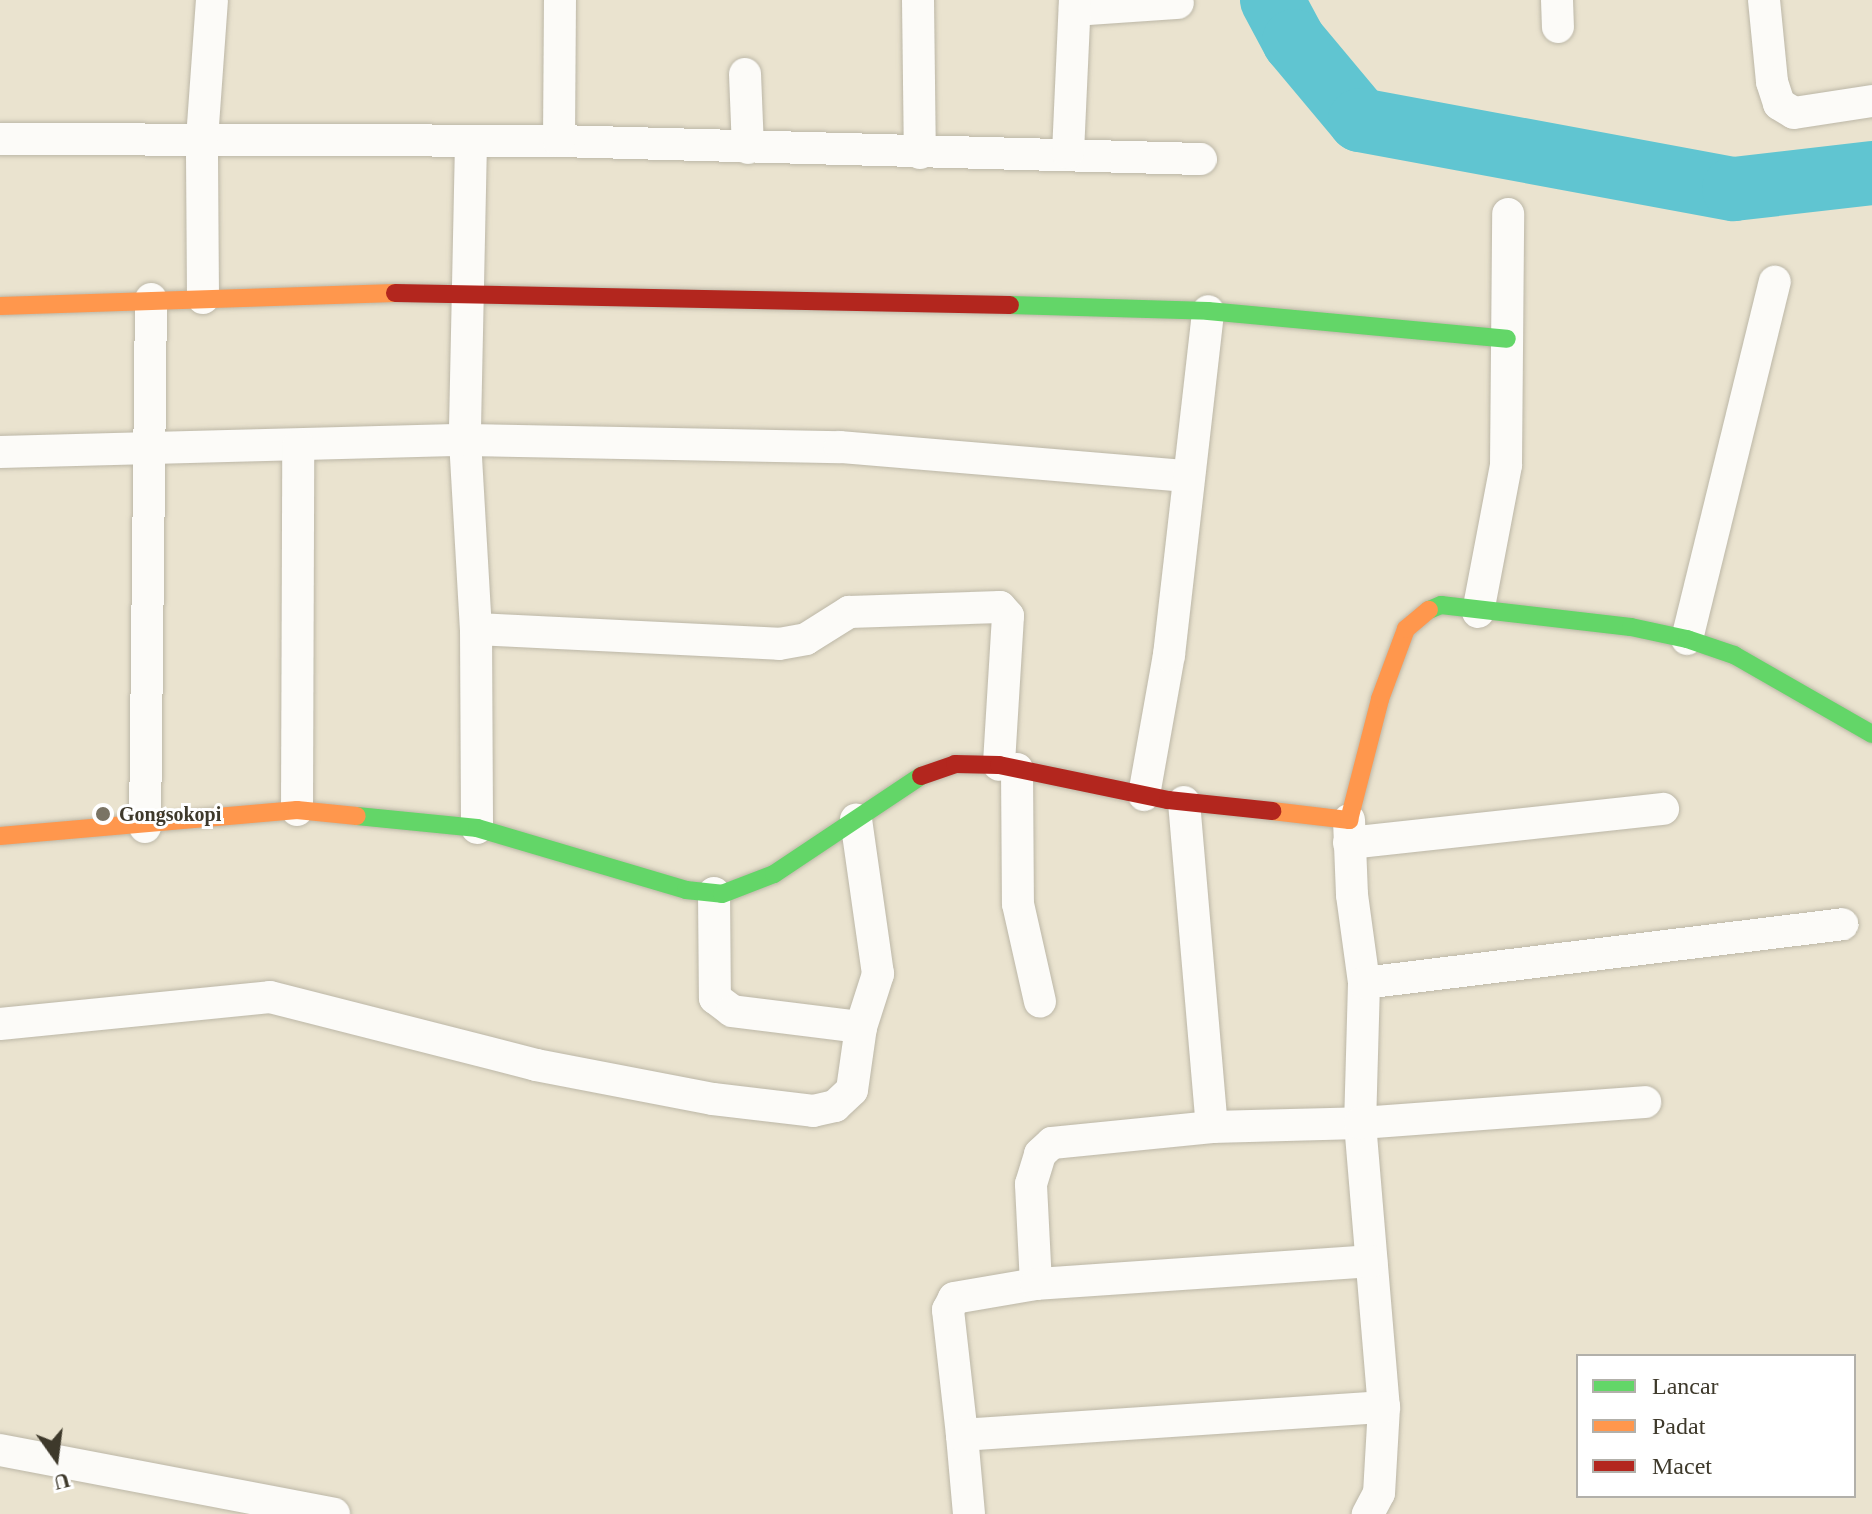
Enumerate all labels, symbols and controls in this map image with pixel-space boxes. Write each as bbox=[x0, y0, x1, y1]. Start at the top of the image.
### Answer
place label: Gongsokopi bbox=[119, 802, 221, 826]
marker: Gongsokopi bbox=[94, 805, 112, 823]
legend bbox=[1576, 1354, 1856, 1498]
text: Lancar bbox=[1652, 1373, 1719, 1399]
text: Padat bbox=[1652, 1413, 1705, 1439]
north arrow bbox=[16, 1418, 96, 1498]
text: Macet bbox=[1652, 1453, 1712, 1479]
text: U bbox=[51, 1468, 73, 1496]

